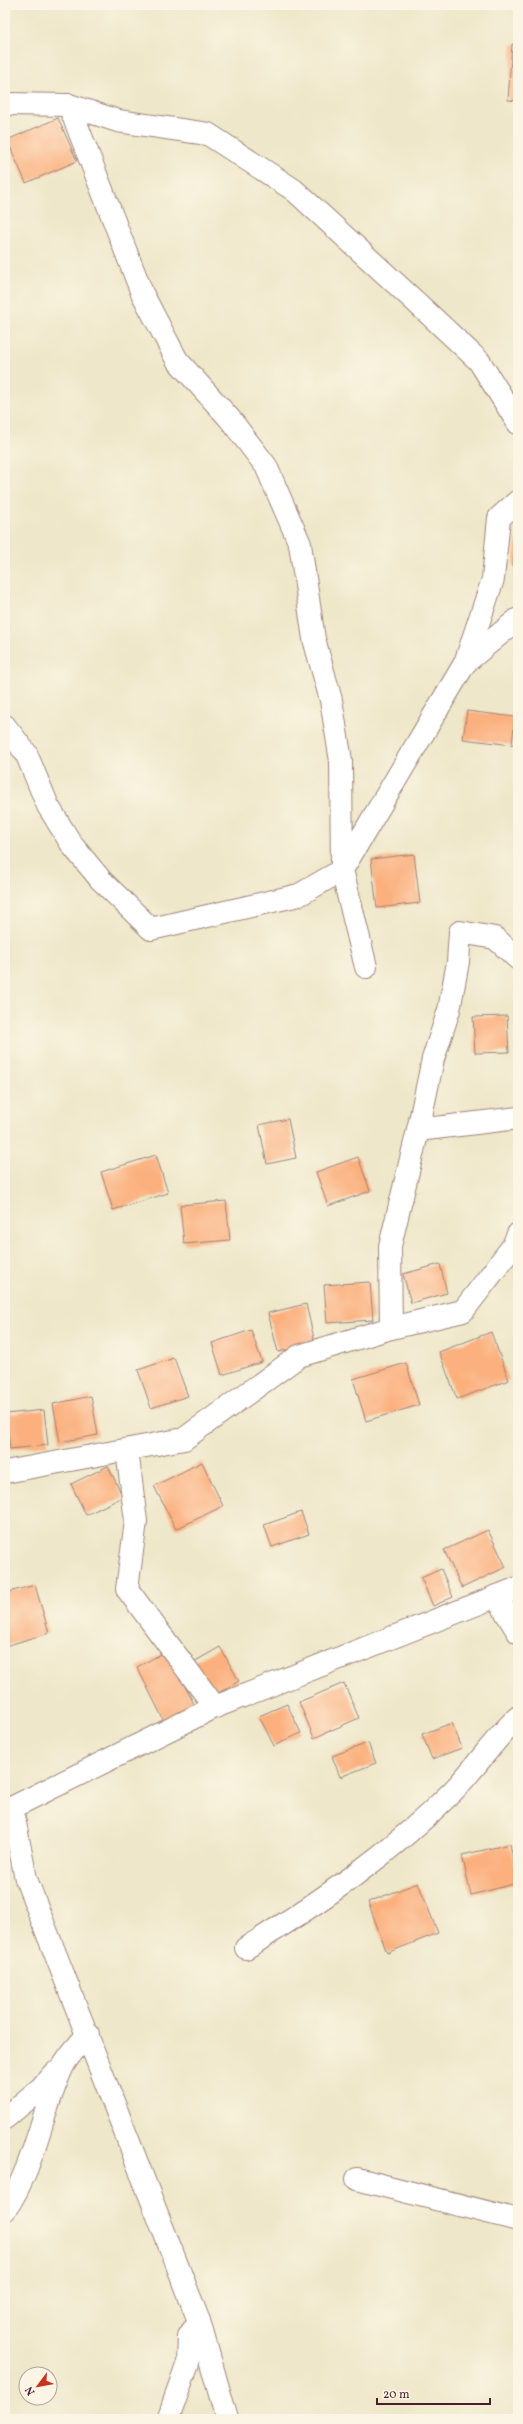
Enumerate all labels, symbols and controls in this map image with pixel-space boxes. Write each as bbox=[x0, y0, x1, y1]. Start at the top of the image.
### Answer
north arrow bbox=[18, 2366, 58, 2406]
scale bar bbox=[377, 2380, 490, 2406]
text: N bbox=[22, 2383, 39, 2398]
text: 20 m bbox=[383, 2387, 410, 2403]

